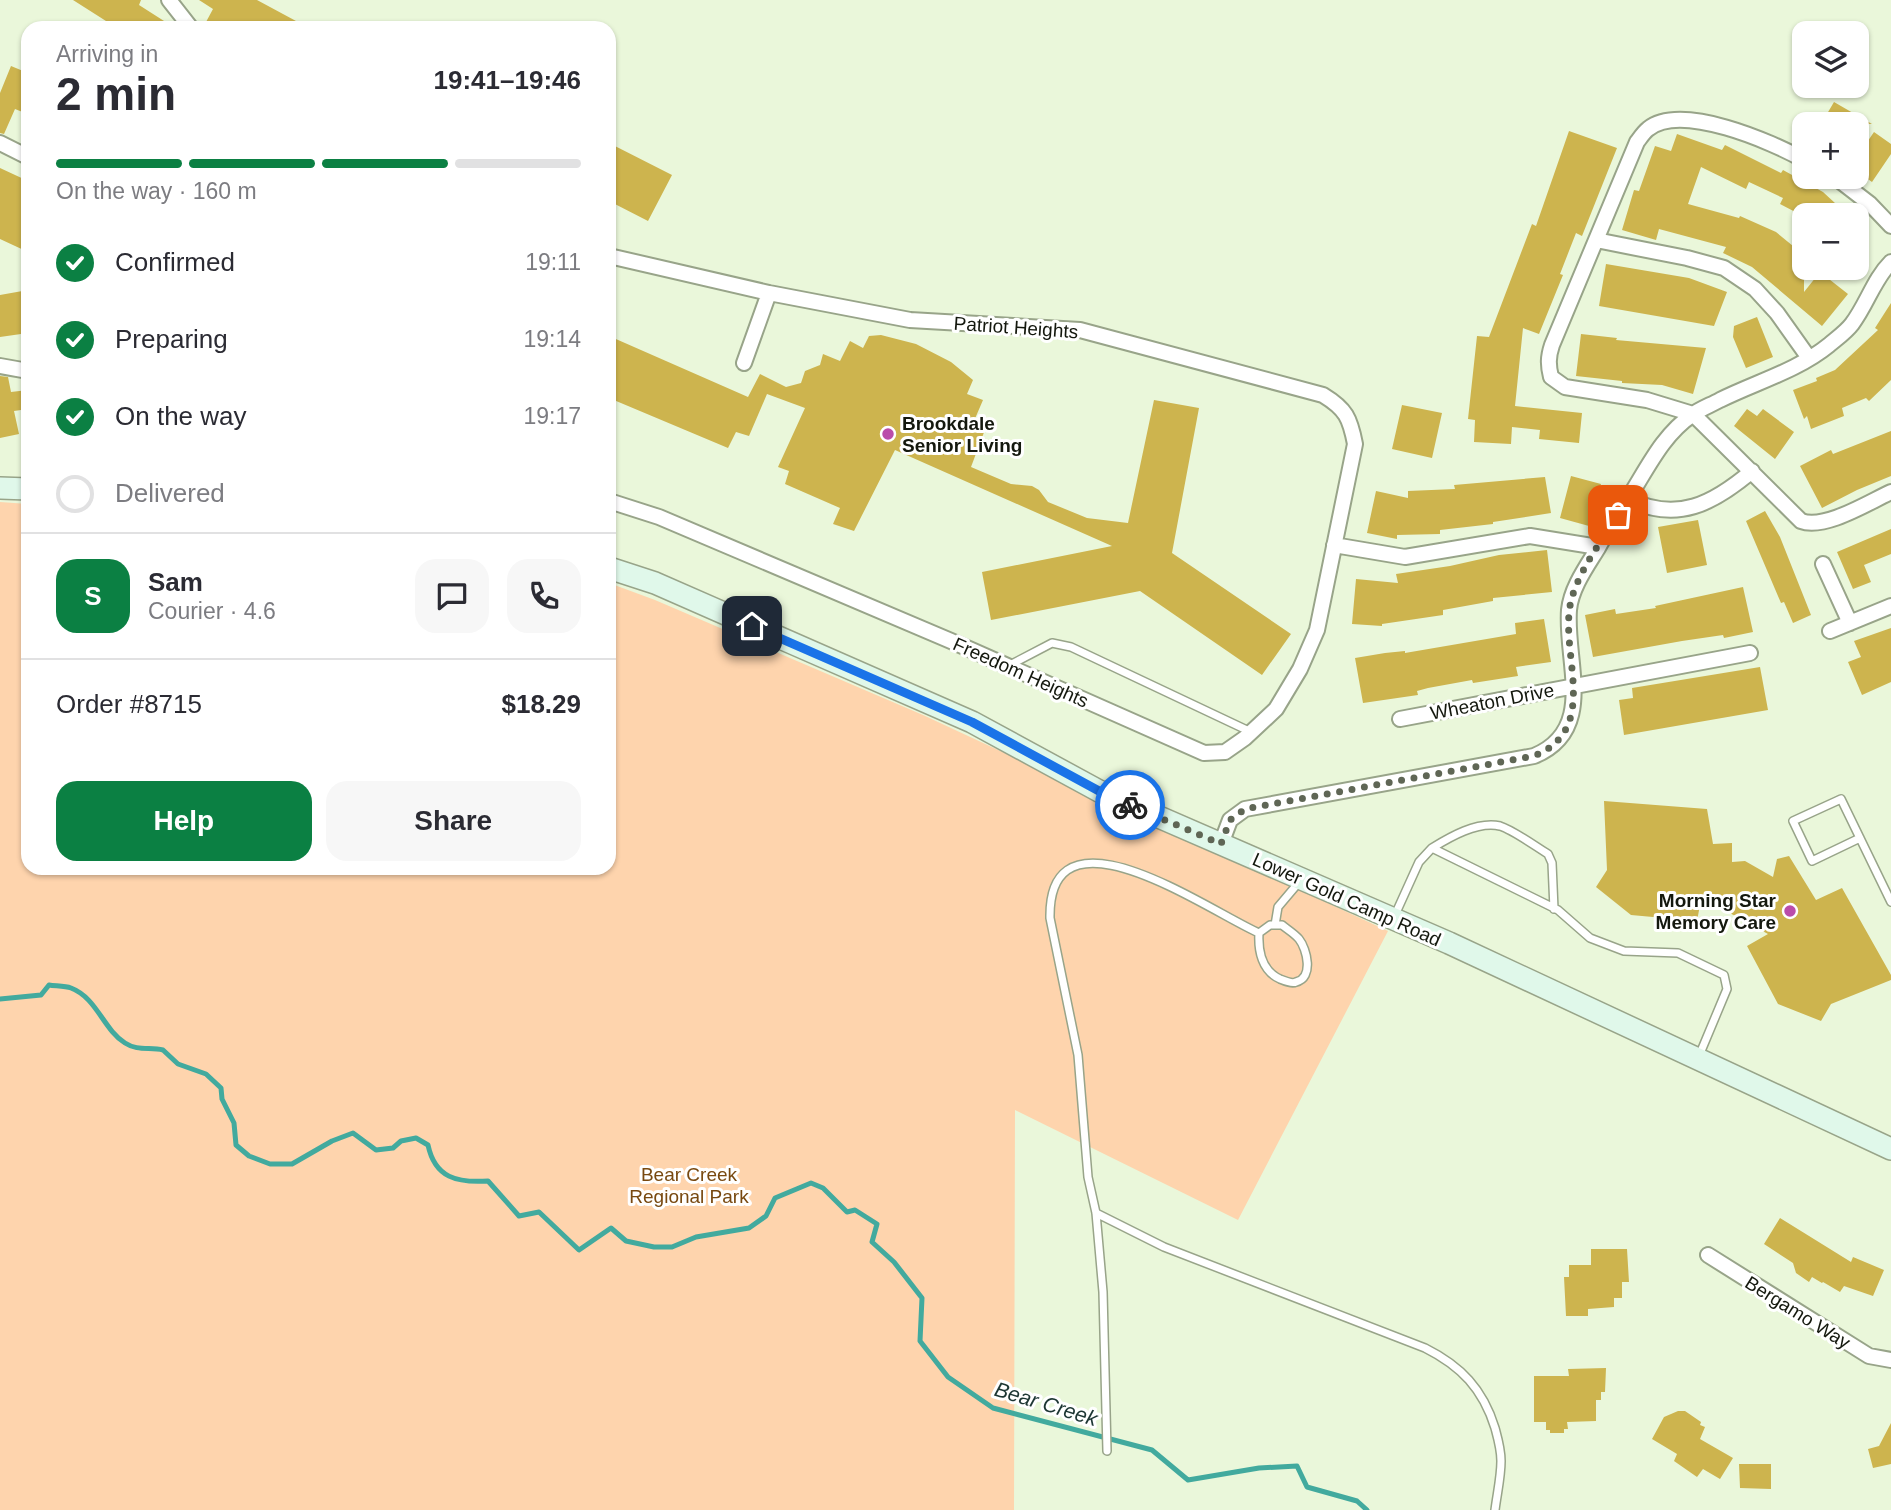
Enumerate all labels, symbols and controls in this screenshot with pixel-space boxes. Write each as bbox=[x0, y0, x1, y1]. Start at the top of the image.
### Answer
map controls bbox=[1792, 21, 1869, 280]
button: layers bbox=[1792, 21, 1869, 98]
text: Arriving in bbox=[56, 41, 158, 67]
text: 19:41–19:46 bbox=[434, 65, 581, 95]
text: 2 min bbox=[56, 68, 176, 120]
button: + bbox=[1792, 112, 1869, 189]
text: On the way · 160 m bbox=[56, 178, 257, 204]
button: − bbox=[1792, 203, 1869, 280]
icon: check bbox=[56, 244, 94, 282]
text: Confirmed bbox=[115, 247, 235, 277]
text: 19:11 bbox=[525, 249, 581, 275]
street label: Patriot Heights bbox=[953, 313, 1079, 342]
icon: check bbox=[56, 321, 94, 359]
text: Preparing bbox=[115, 324, 228, 354]
text: 19:14 bbox=[523, 326, 581, 352]
icon: check bbox=[56, 398, 94, 436]
text: On the way bbox=[115, 401, 247, 431]
text: 19:17 bbox=[523, 403, 581, 429]
place label: Brookdale Senior Living bbox=[902, 413, 1022, 456]
marker: Brookdale Senior Living bbox=[880, 426, 896, 442]
text: Delivered bbox=[115, 478, 225, 508]
pin bbox=[1588, 485, 1648, 545]
icon: bag bbox=[1599, 496, 1637, 534]
button: chat bbox=[415, 559, 489, 633]
button: phone bbox=[507, 559, 581, 633]
text: Sam bbox=[148, 567, 203, 597]
text: S bbox=[84, 581, 102, 611]
pin bbox=[722, 596, 782, 656]
text: Courier · 4.6 bbox=[148, 598, 276, 624]
icon: home bbox=[733, 607, 771, 645]
street label: Freedom Heights bbox=[950, 633, 1092, 712]
street label: Wheaton Drive bbox=[1428, 679, 1556, 724]
text: Order #8715 bbox=[56, 689, 202, 719]
text: $18.29 bbox=[501, 689, 581, 719]
courier bbox=[1095, 770, 1165, 840]
button: Help bbox=[56, 781, 312, 861]
button: Share bbox=[326, 781, 581, 861]
icon: bike bbox=[1111, 786, 1149, 824]
street label: Lower Gold Camp Road bbox=[1249, 848, 1444, 951]
place label: Morning Star Memory Care bbox=[1656, 890, 1777, 933]
marker: Morning Star Memory Care bbox=[1782, 903, 1798, 919]
park label: Bear Creek Regional Park bbox=[629, 1164, 749, 1207]
street label: Bergamo Way bbox=[1741, 1272, 1854, 1353]
water label: Bear Creek bbox=[992, 1377, 1102, 1430]

